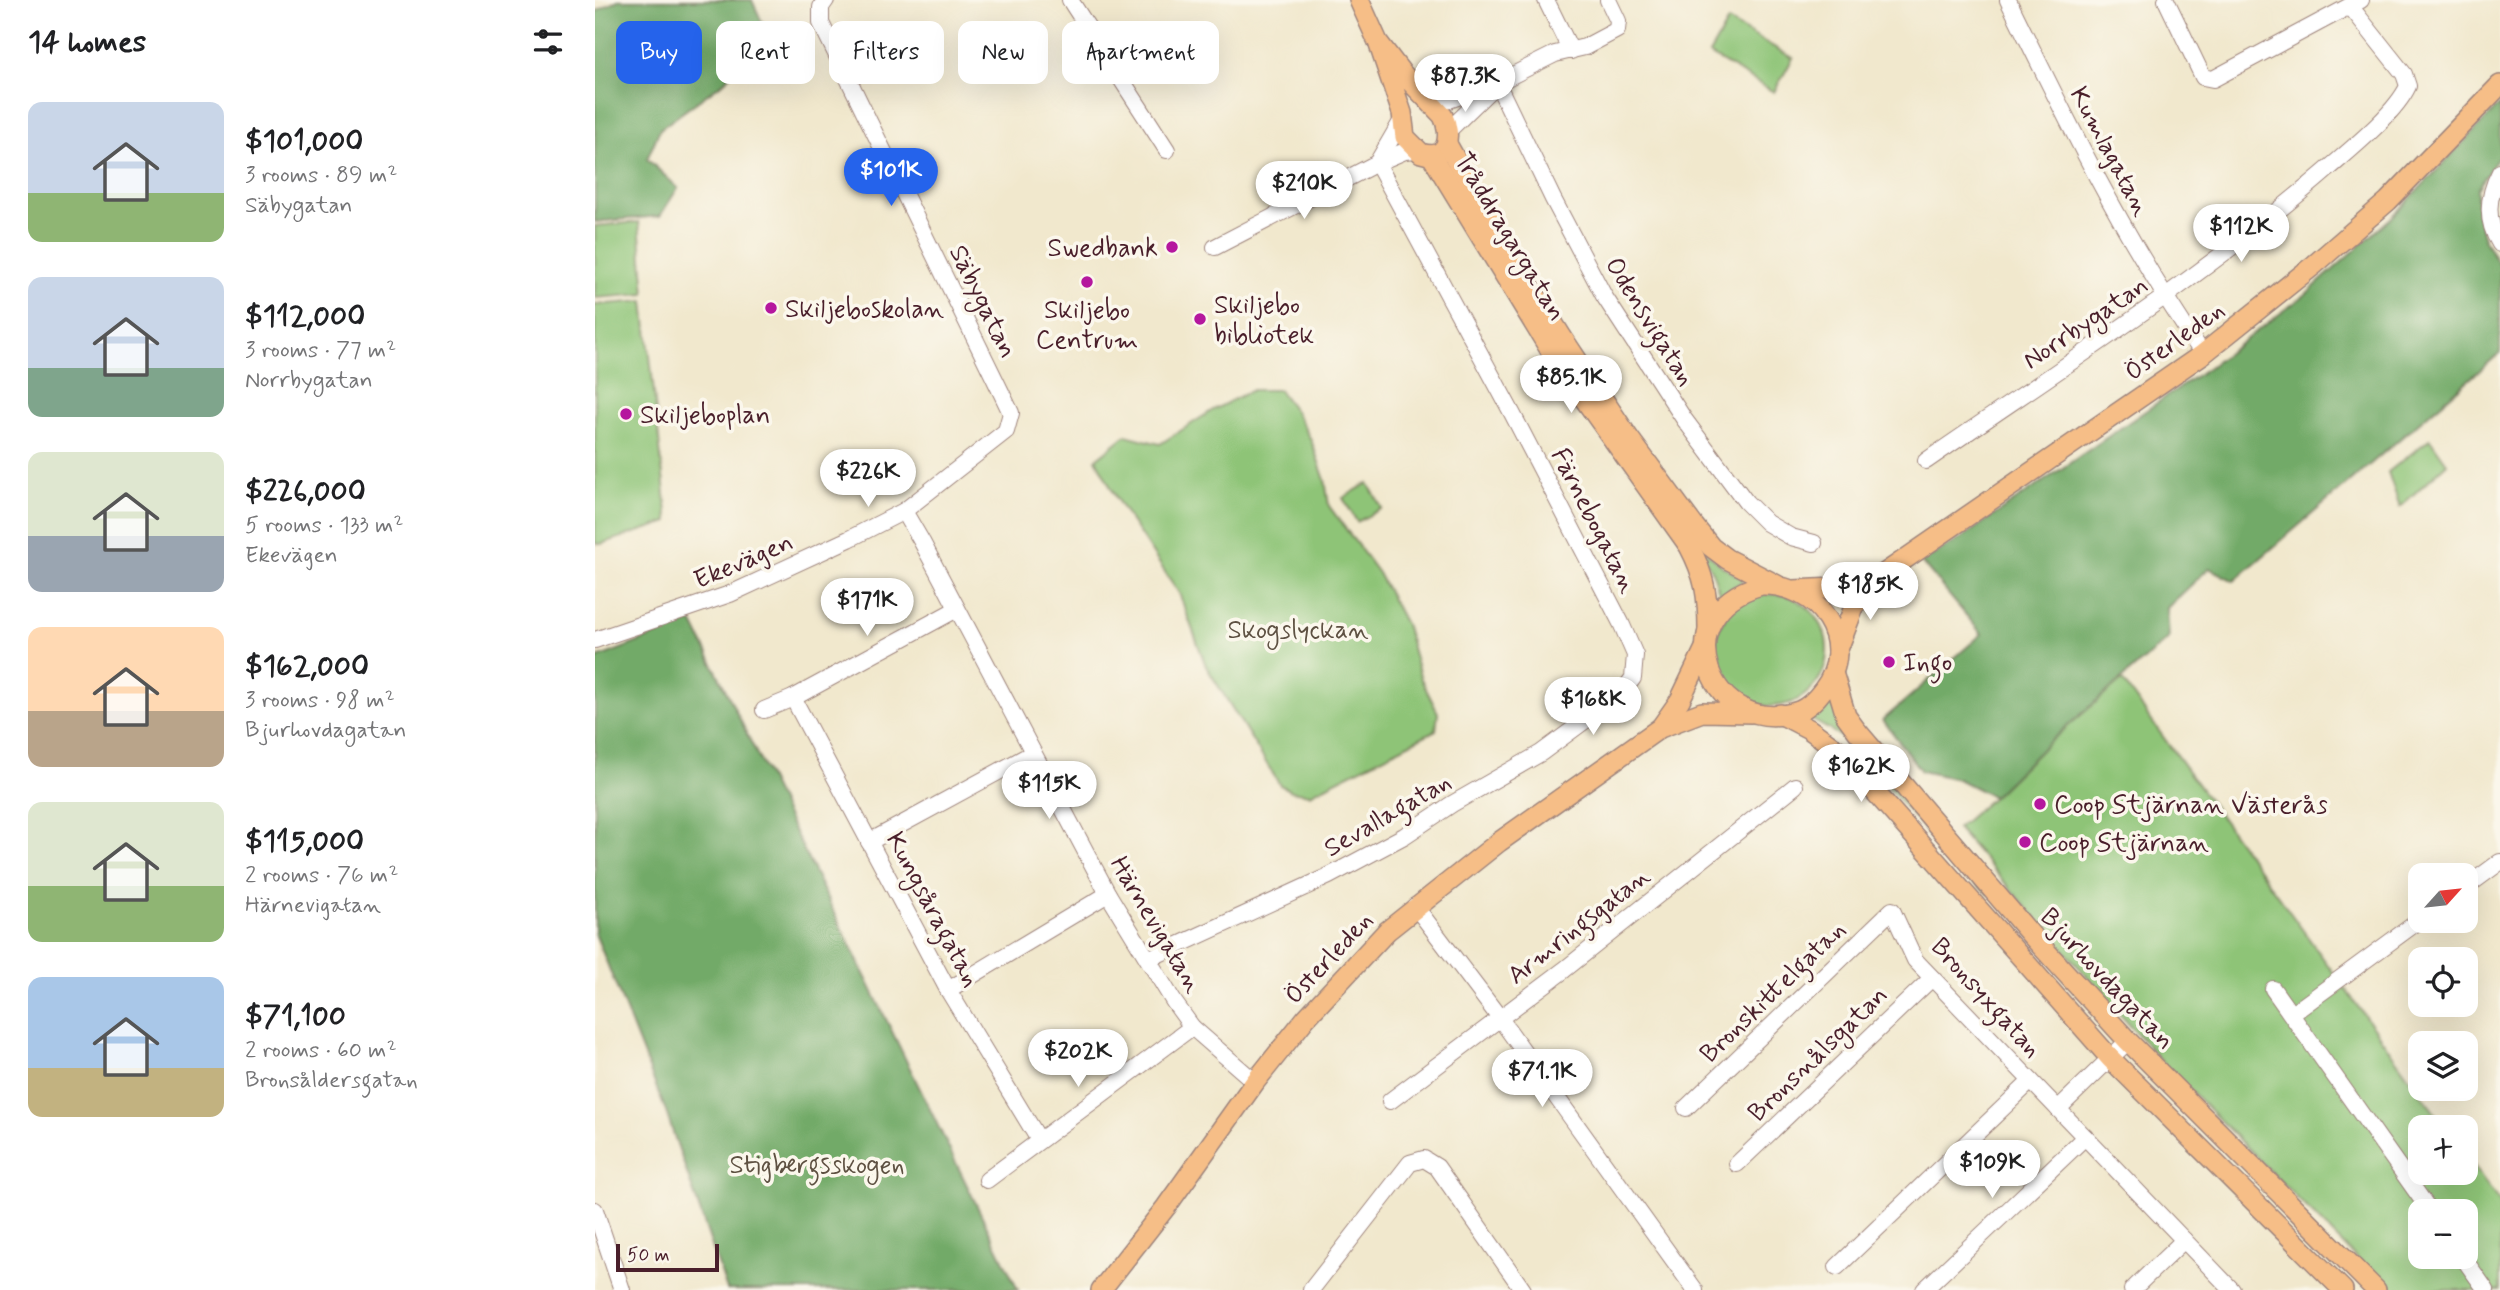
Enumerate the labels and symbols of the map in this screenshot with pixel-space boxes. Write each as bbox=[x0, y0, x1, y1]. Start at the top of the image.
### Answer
pin: $87.3K bbox=[1408, 54, 1522, 114]
street label: Kumlagatan bbox=[2061, 81, 2158, 223]
street label: Tråddragargatan bbox=[1444, 146, 1573, 329]
pin: $101K bbox=[842, 148, 940, 208]
pin: $210K bbox=[1255, 162, 1353, 221]
pin: $112K bbox=[2192, 204, 2290, 264]
place label: Swedbank bbox=[1047, 232, 1158, 266]
marker: Swedbank bbox=[1164, 239, 1180, 255]
street label: Säbygatan bbox=[938, 240, 1024, 365]
street label: Odensvigatan bbox=[1594, 251, 1702, 395]
street label: Norrbygatan bbox=[2017, 269, 2157, 380]
marker: Skiljebo Centrum bbox=[1079, 274, 1095, 290]
place label: Skiljebo bibliotek bbox=[1214, 289, 1314, 353]
place label: Skiljeboskolan bbox=[785, 293, 944, 327]
place label: Skiljebo Centrum bbox=[1036, 294, 1138, 358]
street label: Österleden bbox=[2118, 294, 2232, 389]
marker: Skiljeboskolan bbox=[763, 300, 779, 316]
marker: Skiljebo bibliotek bbox=[1192, 311, 1208, 327]
pin: $85.1K bbox=[1514, 356, 1628, 415]
place label: Skiljeboplan bbox=[640, 399, 770, 433]
marker: Skiljeboplan bbox=[618, 406, 634, 422]
street label: Färnebogatan bbox=[1542, 443, 1644, 599]
pin: $226K bbox=[819, 449, 917, 509]
street label: Ekevägen bbox=[689, 526, 799, 598]
pin: $185K bbox=[1821, 562, 1919, 622]
pin: $171K bbox=[818, 578, 916, 638]
park label: Skogslyckan bbox=[1227, 614, 1369, 650]
place label: Ingo bbox=[1903, 647, 1952, 684]
marker: Ingo bbox=[1881, 654, 1897, 670]
pin: $168K bbox=[1544, 678, 1642, 737]
pin: $162K bbox=[1812, 744, 1910, 804]
pin: $115K bbox=[1000, 762, 1098, 821]
street label: Sevallagatan bbox=[1318, 766, 1459, 868]
place label: Coop Stjärnan Västerås bbox=[2054, 789, 2328, 823]
marker: Coop Stjärnan Västerås bbox=[2032, 796, 2048, 812]
street label: Kungsåragatan bbox=[874, 826, 987, 995]
place label: Coop Stjärnan bbox=[2039, 827, 2209, 861]
marker: Coop Stjärnan bbox=[2017, 834, 2033, 850]
street label: Härnevigatan bbox=[1101, 850, 1209, 1000]
street label: Armringsgatan bbox=[1501, 860, 1659, 995]
north arrow bbox=[2408, 863, 2478, 933]
street label: Bjurhovdagatan bbox=[2030, 901, 2181, 1059]
street label: Österleden bbox=[1278, 905, 1381, 1012]
street label: Bronskittelgatan bbox=[1693, 914, 1856, 1073]
street label: Bronsyxgatan bbox=[1920, 931, 2049, 1068]
street label: Bronsnålsgatan bbox=[1741, 979, 1897, 1131]
pin: $202K bbox=[1029, 1030, 1127, 1089]
pin: $71.1K bbox=[1485, 1050, 1599, 1109]
pin: $109K bbox=[1943, 1140, 2041, 1200]
park label: Stigbergsskogen bbox=[729, 1149, 905, 1186]
scale bar bbox=[616, 1241, 719, 1273]

